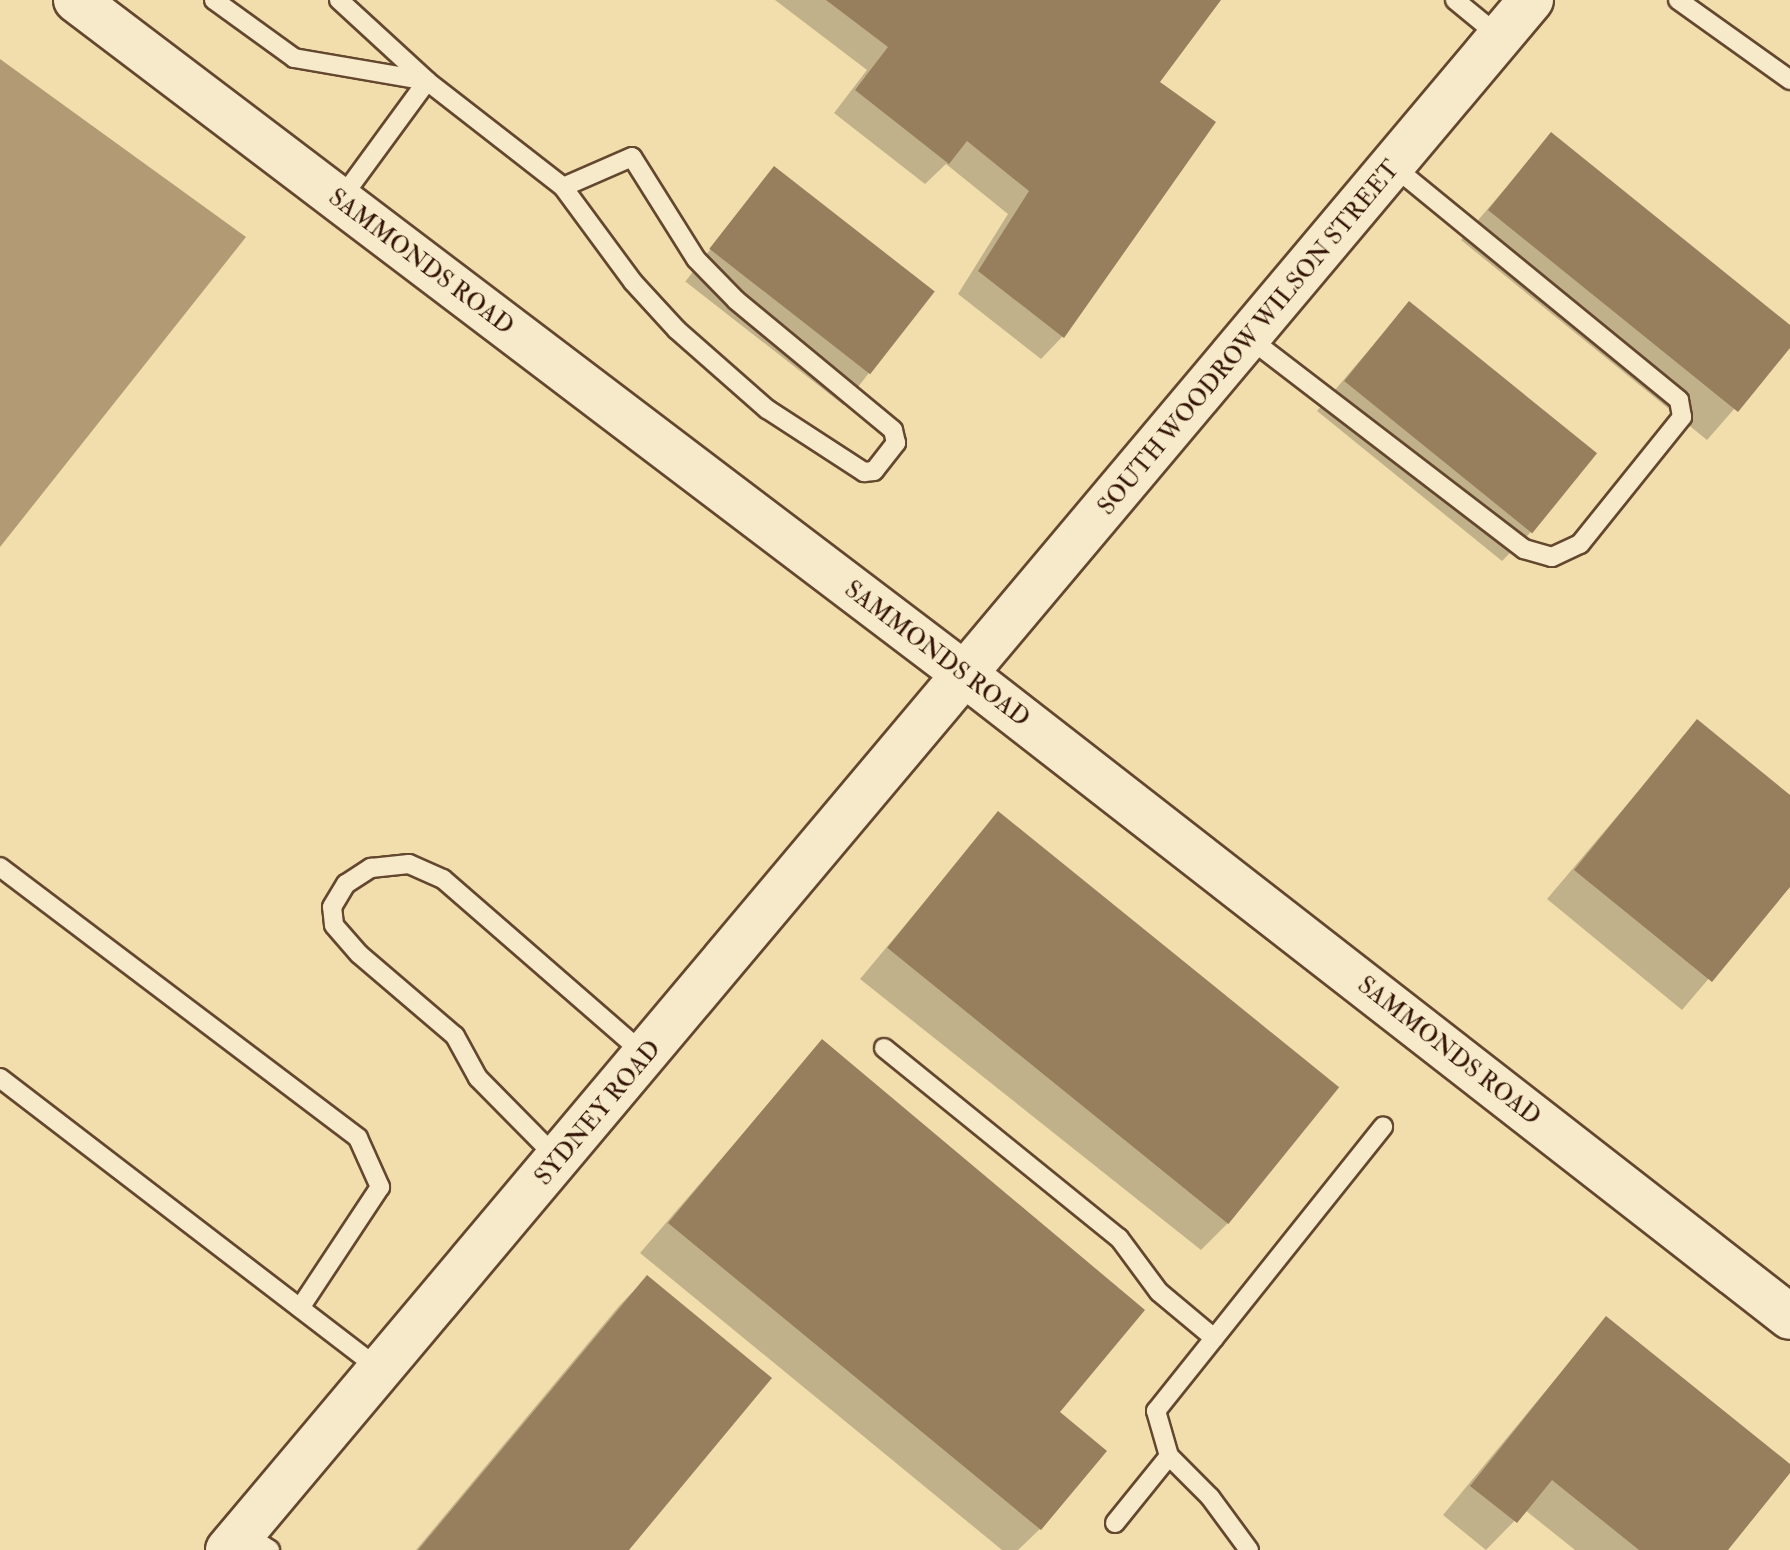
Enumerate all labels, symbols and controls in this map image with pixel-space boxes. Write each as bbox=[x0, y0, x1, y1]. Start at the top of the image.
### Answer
street label: SOUTH WOODROW WILSON STREET bbox=[1092, 155, 1406, 521]
street label: SAMMONDS ROAD bbox=[323, 183, 519, 341]
street label: SAMMONDS ROAD bbox=[839, 575, 1035, 733]
street label: SAMMONDS ROAD bbox=[1352, 971, 1546, 1131]
street label: SYDNEY ROAD bbox=[529, 1035, 667, 1191]

